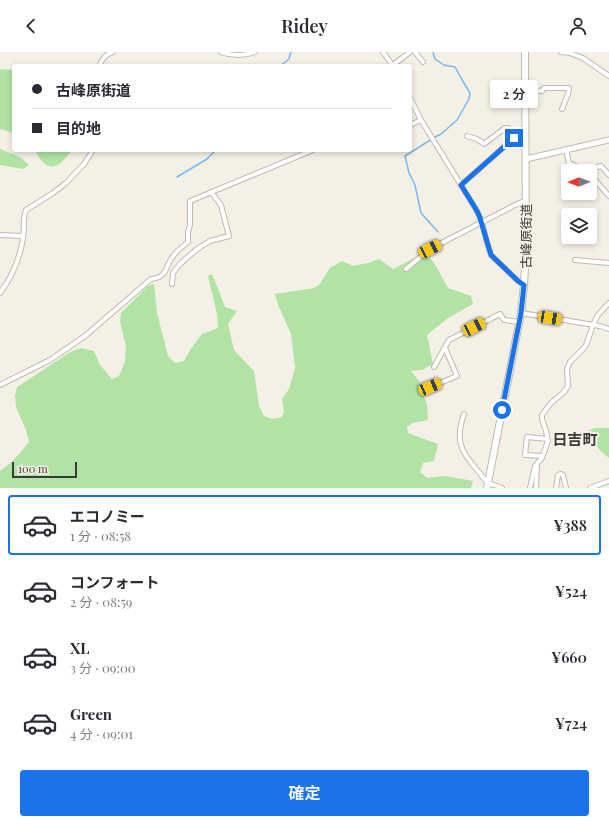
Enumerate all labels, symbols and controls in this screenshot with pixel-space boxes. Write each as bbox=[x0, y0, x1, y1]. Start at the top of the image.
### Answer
text: Ridey bbox=[281, 14, 328, 38]
icon: back bbox=[20, 15, 42, 37]
icon: person bbox=[567, 15, 589, 37]
text: 古峰原街道 bbox=[56, 80, 131, 100]
callout: 2 分 bbox=[490, 80, 538, 108]
text: 2 分 bbox=[503, 85, 525, 102]
text: 目的地 bbox=[56, 118, 101, 138]
route end bbox=[505, 129, 523, 147]
north arrow bbox=[561, 164, 597, 200]
map controls bbox=[561, 164, 597, 244]
street label: 古峰原街道 bbox=[517, 203, 534, 269]
button: layers bbox=[561, 208, 597, 244]
car bbox=[417, 238, 443, 260]
car bbox=[537, 310, 563, 326]
car bbox=[461, 316, 487, 338]
car bbox=[417, 377, 443, 397]
route start bbox=[493, 401, 511, 419]
district label: 日吉町 bbox=[552, 429, 598, 449]
scale bar bbox=[12, 460, 77, 479]
text: 100 m bbox=[18, 461, 48, 476]
text: エコノミー bbox=[70, 506, 145, 526]
icon: car bbox=[22, 507, 58, 543]
text: ¥388 bbox=[553, 515, 587, 535]
text: 1 分 · 08:58 bbox=[70, 527, 131, 544]
text: コンフォート bbox=[70, 572, 160, 592]
icon: car bbox=[22, 573, 58, 609]
text: ¥524 bbox=[555, 581, 587, 601]
text: 2 分 · 08:59 bbox=[70, 593, 132, 610]
text: XL bbox=[70, 638, 90, 658]
icon: car bbox=[22, 639, 58, 675]
text: ¥660 bbox=[551, 647, 587, 667]
text: 3 分 · 09:00 bbox=[70, 659, 135, 676]
text: Green bbox=[70, 704, 112, 724]
icon: car bbox=[22, 705, 58, 741]
text: ¥724 bbox=[555, 713, 587, 733]
text: 4 分 · 09:01 bbox=[70, 725, 133, 742]
button: 確定 bbox=[20, 770, 589, 816]

